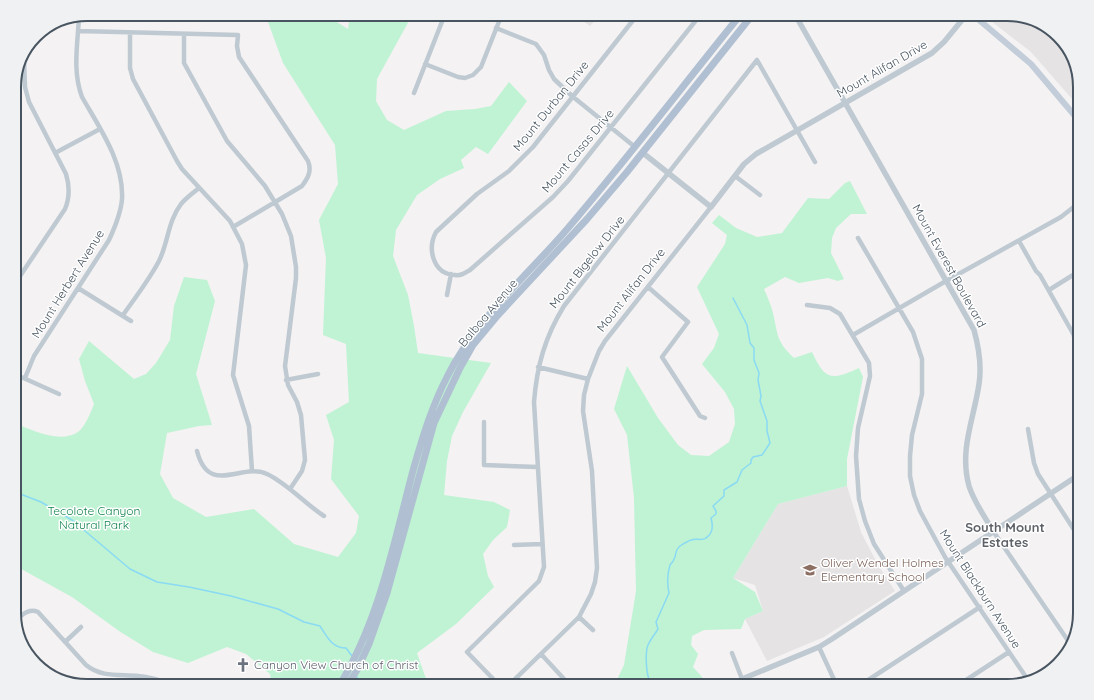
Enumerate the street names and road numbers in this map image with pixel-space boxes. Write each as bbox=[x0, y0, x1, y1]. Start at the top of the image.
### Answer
street label: Mount Alifan Drive bbox=[834, 36, 930, 101]
street label: Mount Durban Drive bbox=[510, 57, 592, 154]
street label: Mount Casas Drive bbox=[538, 106, 617, 195]
street label: Mount Everest Boulevard bbox=[909, 202, 990, 330]
street label: Mount Bigelow Drive bbox=[546, 212, 628, 311]
street label: Mount Herbert Avenue bbox=[28, 226, 107, 341]
street label: Mount Alifan Drive bbox=[593, 245, 668, 335]
street label: Balboa Avenue bbox=[455, 276, 520, 350]
street label: Mount Blackburn Avenue bbox=[936, 527, 1025, 651]

